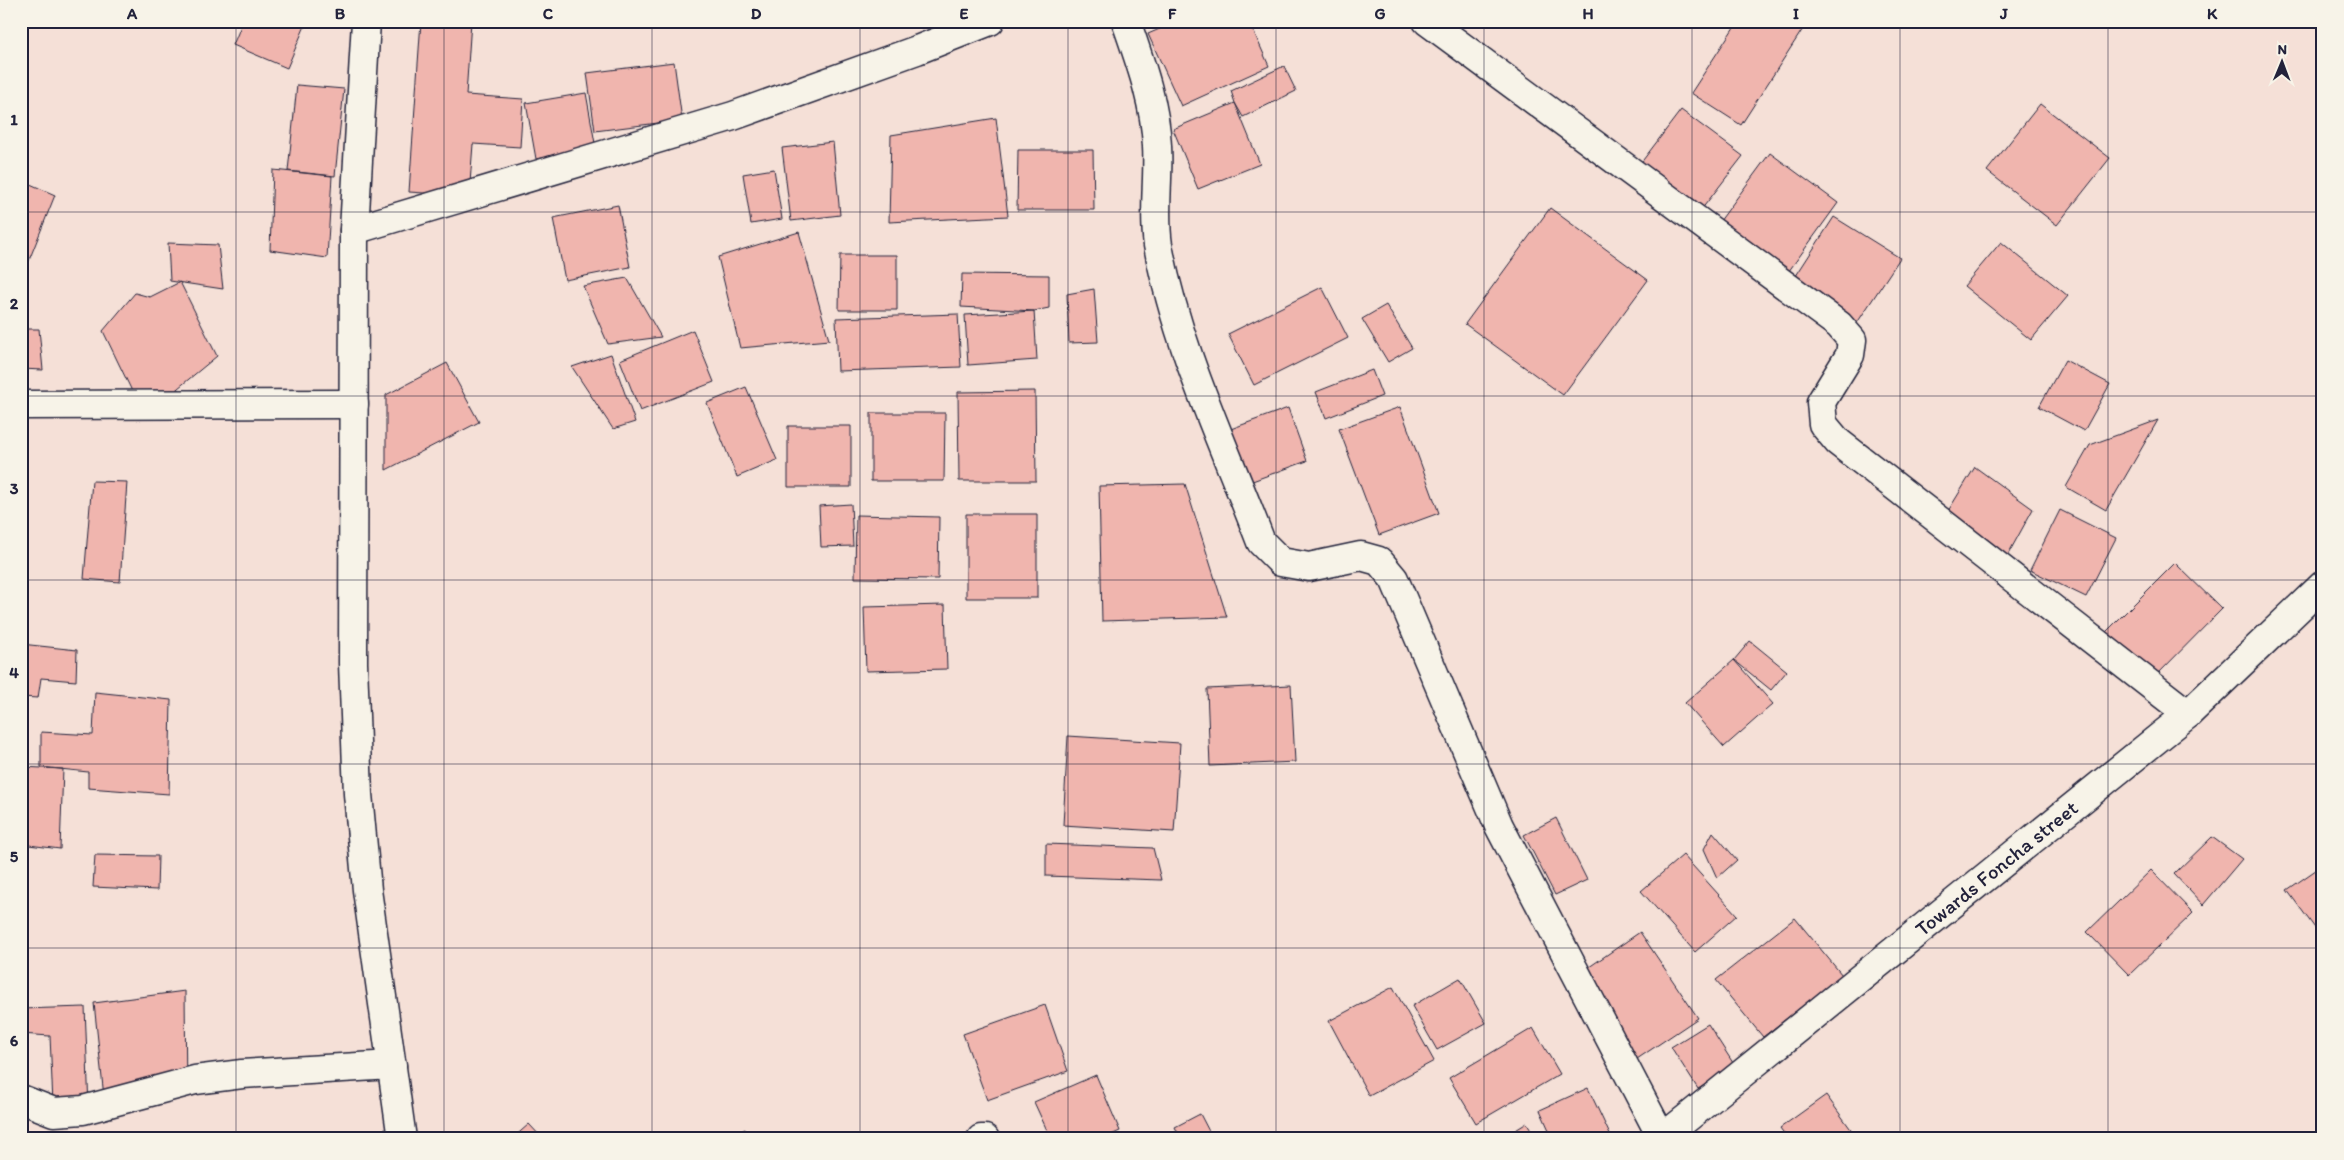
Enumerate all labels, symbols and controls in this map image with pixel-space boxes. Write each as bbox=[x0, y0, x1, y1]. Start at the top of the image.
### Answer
text: A bbox=[126, 4, 138, 23]
text: B bbox=[335, 4, 346, 23]
text: C bbox=[543, 4, 554, 23]
text: D bbox=[751, 4, 762, 23]
text: E bbox=[960, 4, 969, 23]
text: F bbox=[1168, 4, 1177, 23]
text: G bbox=[1374, 4, 1386, 23]
text: H bbox=[1582, 4, 1594, 23]
text: I bbox=[1793, 4, 1799, 23]
text: J bbox=[1999, 4, 2008, 23]
text: K bbox=[2207, 4, 2218, 23]
north arrow bbox=[2256, 38, 2306, 88]
text: N bbox=[2277, 41, 2287, 58]
text: 1 bbox=[10, 110, 18, 129]
text: 2 bbox=[10, 294, 19, 313]
text: 3 bbox=[10, 479, 19, 498]
text: 4 bbox=[9, 663, 19, 682]
street label: Towards Foncha street bbox=[1910, 795, 2083, 941]
text: 5 bbox=[10, 847, 19, 866]
text: 6 bbox=[10, 1031, 19, 1050]

